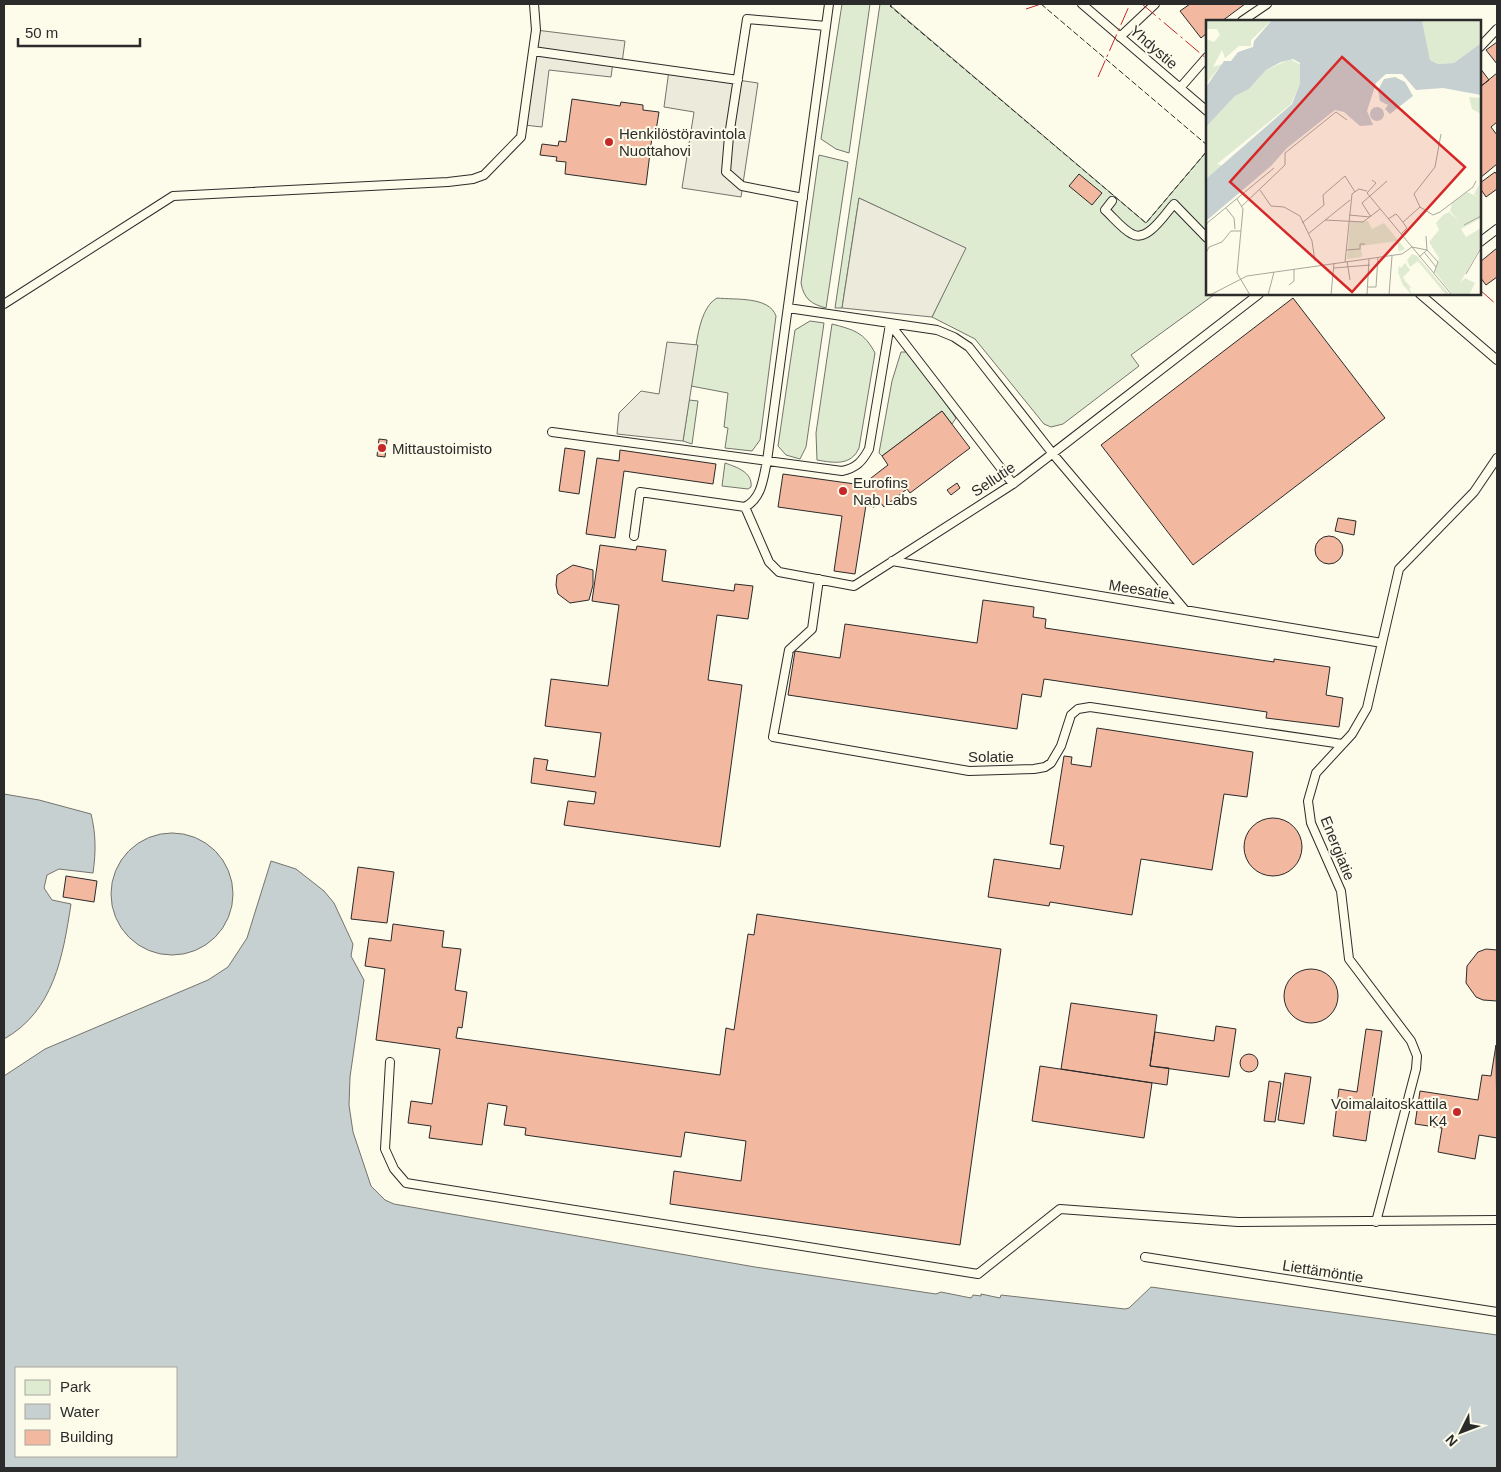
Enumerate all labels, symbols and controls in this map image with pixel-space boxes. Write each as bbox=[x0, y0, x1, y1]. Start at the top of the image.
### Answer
scale bar bbox=[18, 15, 140, 47]
inset map bbox=[1206, 20, 1481, 295]
street label: Yhdystie bbox=[1127, 22, 1181, 72]
text: 50 m bbox=[25, 24, 58, 41]
place label: Henkilöstöravintola Nuottahovi bbox=[619, 125, 746, 159]
marker: Henkilöstöravintola Nuottahovi bbox=[603, 136, 615, 148]
place label: Mittaustoimisto bbox=[392, 440, 492, 457]
marker: Mittaustoimisto bbox=[376, 442, 388, 454]
street label: Sellutie bbox=[968, 458, 1018, 500]
place label: Eurofins Nab Labs bbox=[853, 474, 917, 508]
marker: Eurofins Nab Labs bbox=[837, 485, 849, 497]
street label: Meesatie bbox=[1108, 576, 1170, 602]
street label: Solatie bbox=[968, 748, 1014, 765]
street label: Energiatie bbox=[1317, 814, 1359, 882]
place label: Voimalaitoskattila K4 bbox=[1331, 1095, 1448, 1129]
marker: Voimalaitoskattila K4 bbox=[1451, 1106, 1463, 1118]
street label: Liettämöntie bbox=[1281, 1256, 1365, 1286]
legend bbox=[15, 1367, 178, 1457]
text: Park bbox=[60, 1378, 91, 1395]
text: Water bbox=[60, 1403, 99, 1420]
north arrow bbox=[1436, 1407, 1486, 1457]
text: Building bbox=[60, 1428, 113, 1445]
text: N bbox=[1442, 1432, 1461, 1450]

